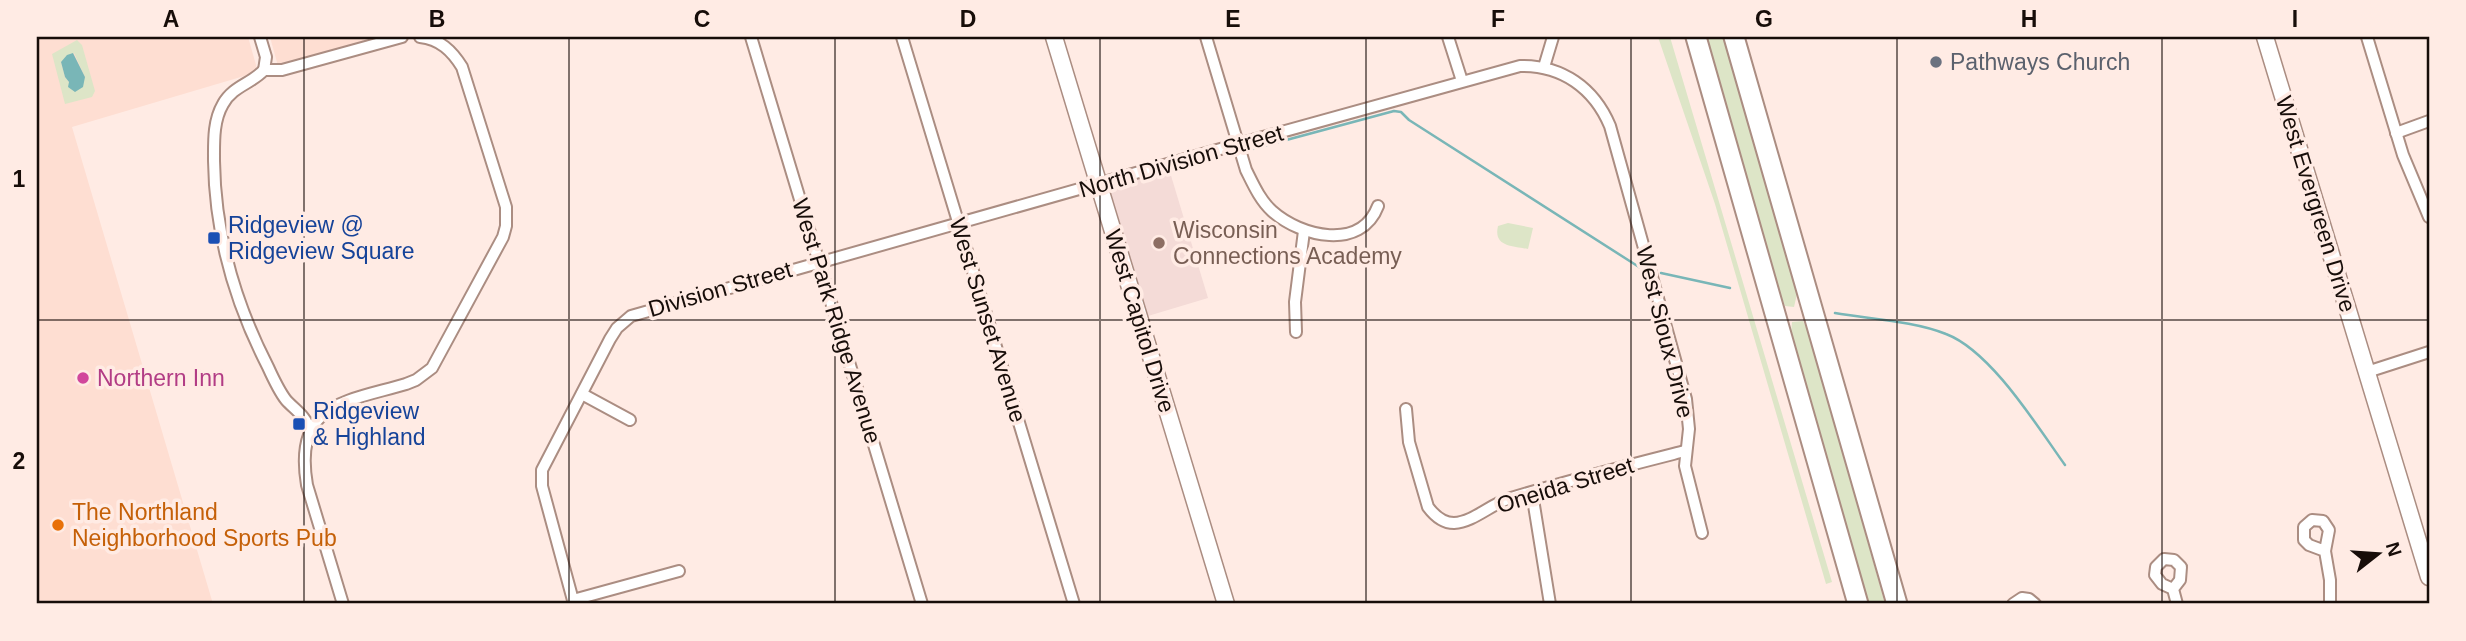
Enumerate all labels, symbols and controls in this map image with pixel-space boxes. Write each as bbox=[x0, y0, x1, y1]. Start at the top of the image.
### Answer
text: A bbox=[163, 6, 179, 32]
text: B bbox=[429, 6, 445, 32]
text: C bbox=[694, 6, 710, 32]
text: D bbox=[960, 6, 976, 32]
text: E bbox=[1225, 6, 1241, 32]
text: F bbox=[1491, 6, 1505, 32]
text: G bbox=[1755, 6, 1773, 32]
text: H bbox=[2021, 6, 2037, 32]
text: I bbox=[2292, 6, 2298, 32]
place label: Pathways Church bbox=[1950, 49, 2130, 75]
marker: Pathways Church bbox=[1928, 54, 1944, 70]
street label: West Evergreen Drive bbox=[2271, 93, 2361, 315]
street label: North Division Street bbox=[1076, 119, 1287, 203]
text: 1 bbox=[13, 166, 26, 192]
street label: West Park Ridge Avenue bbox=[787, 195, 887, 447]
place label: Ridgeview @ Ridgeview Square bbox=[228, 212, 415, 264]
street label: West Sunset Avenue bbox=[944, 215, 1032, 425]
place label: Wisconsin Connections Academy bbox=[1173, 217, 1402, 269]
street label: West Capitol Drive bbox=[1100, 226, 1180, 416]
marker: Ridgeview @ Ridgeview Square bbox=[206, 230, 222, 246]
marker: Wisconsin Connections Academy bbox=[1151, 235, 1167, 251]
street label: West Sioux Drive bbox=[1631, 243, 1699, 421]
street label: Division Street bbox=[645, 256, 795, 322]
place label: Northern Inn bbox=[97, 365, 225, 391]
marker: Northern Inn bbox=[75, 370, 91, 386]
place label: Ridgeview & Highland bbox=[313, 398, 426, 450]
marker: Ridgeview & Highland bbox=[291, 416, 307, 432]
text: 2 bbox=[13, 448, 25, 474]
street label: Oneida Street bbox=[1493, 452, 1637, 518]
place label: The Northland Neighborhood Sports Pub bbox=[72, 499, 337, 551]
marker: The Northland Neighborhood Sports Pub bbox=[50, 517, 66, 533]
north arrow bbox=[2344, 518, 2414, 588]
text: N bbox=[2382, 540, 2406, 559]

